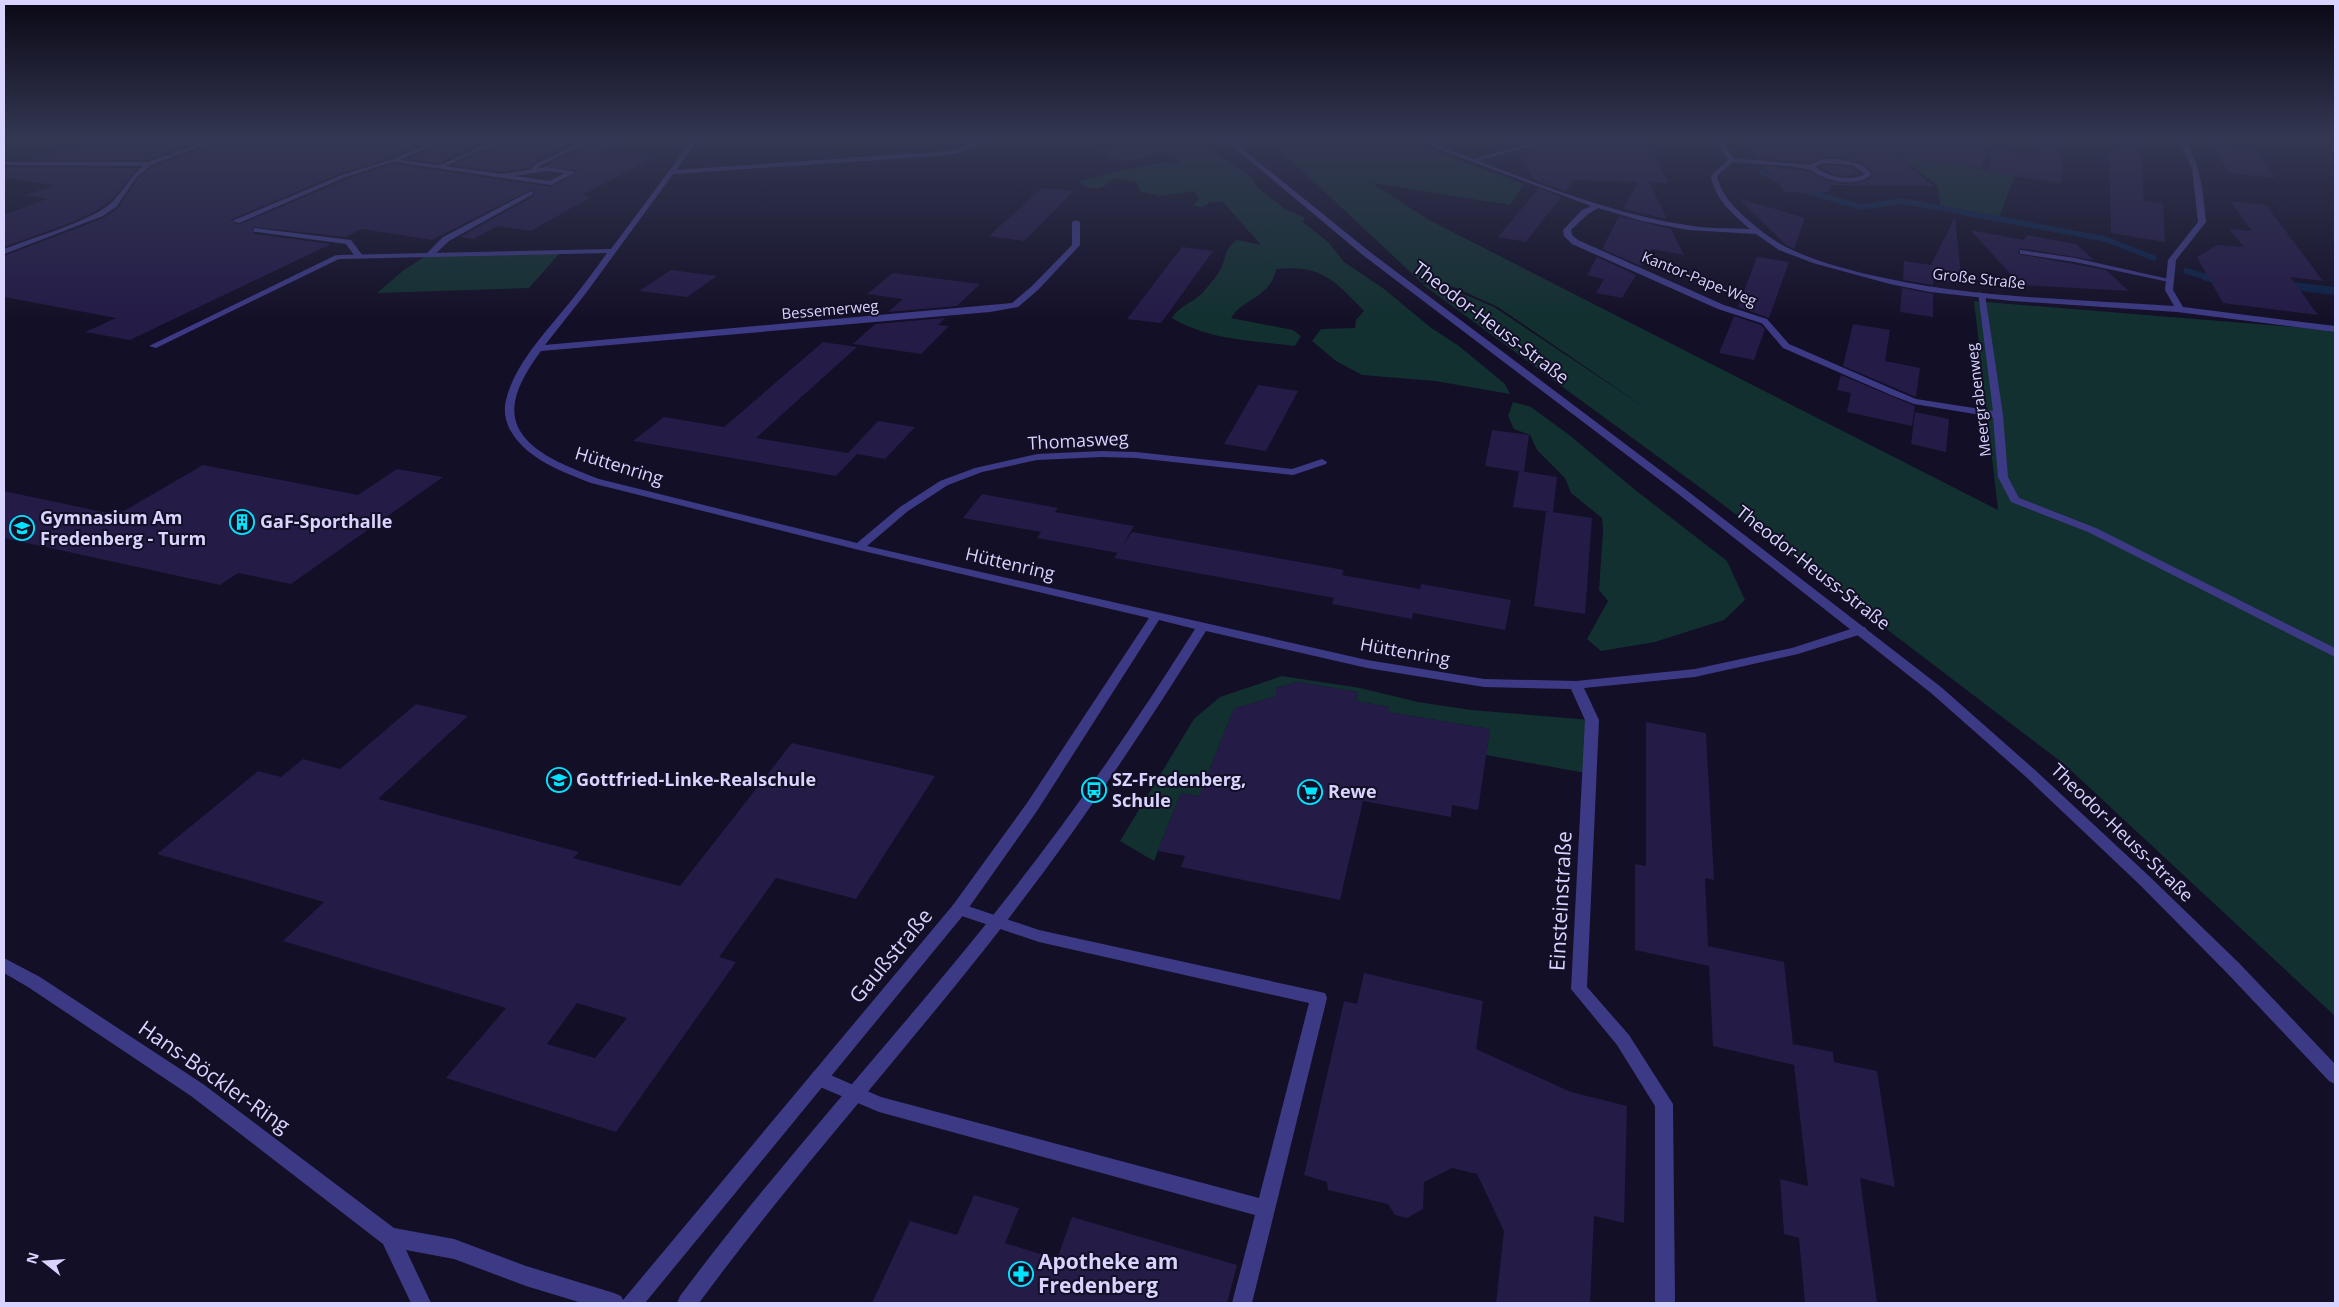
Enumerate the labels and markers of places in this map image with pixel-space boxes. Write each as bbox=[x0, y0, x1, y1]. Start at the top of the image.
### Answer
place label: Gymnasium Am Fredenberg - Turm bbox=[40, 505, 206, 550]
building icon: GaF-Sporthalle bbox=[229, 509, 255, 535]
place label: GaF-Sporthalle bbox=[260, 509, 392, 533]
school or university icon: Gymnasium Am Fredenberg - Turm bbox=[9, 515, 35, 541]
school or university icon: Gottfried-Linke-Realschule bbox=[546, 767, 572, 793]
place label: Gottfried-Linke-Realschule bbox=[576, 767, 816, 791]
place label: SZ-Fredenberg, Schule bbox=[1112, 767, 1246, 812]
bus stop icon: SZ-Fredenberg, Schule bbox=[1081, 777, 1107, 803]
supermarket icon: Rewe bbox=[1297, 779, 1323, 805]
place label: Rewe bbox=[1328, 779, 1377, 803]
place label: Apotheke am Fredenberg bbox=[1038, 1247, 1178, 1299]
pharmacy icon: Apotheke am Fredenberg bbox=[1008, 1261, 1034, 1287]

